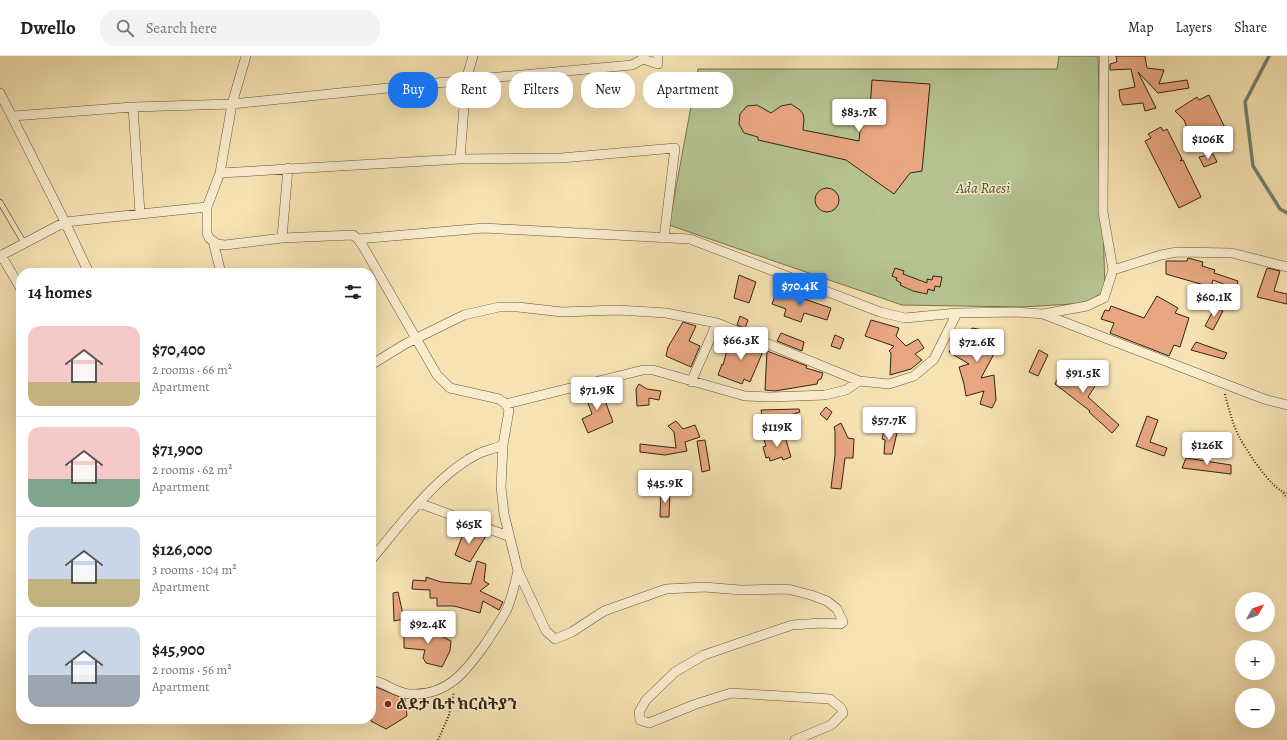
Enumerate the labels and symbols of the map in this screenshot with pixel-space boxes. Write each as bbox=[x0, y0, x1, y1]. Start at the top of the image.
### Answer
pin: $83.7K bbox=[826, 99, 892, 133]
pin: $106K bbox=[1180, 126, 1236, 160]
park label: Ada Raesi bbox=[955, 178, 1010, 198]
pin: $70.4K bbox=[767, 273, 833, 307]
pin: $60.1K bbox=[1181, 284, 1247, 318]
pin: $66.3K bbox=[708, 327, 774, 361]
pin: $72.6K bbox=[944, 329, 1010, 363]
pin: $91.5K bbox=[1050, 360, 1116, 394]
pin: $71.9K bbox=[564, 377, 630, 411]
pin: $57.7K bbox=[856, 407, 922, 441]
pin: $119K bbox=[749, 414, 805, 448]
pin: $126K bbox=[1179, 432, 1235, 466]
pin: $45.9K bbox=[632, 470, 698, 504]
pin: $65K bbox=[445, 511, 493, 545]
north arrow bbox=[1235, 592, 1275, 632]
pin: $92.4K bbox=[395, 611, 461, 645]
place label: ልደታ ቤተ ክርስትያን bbox=[396, 694, 517, 714]
marker: ልደታ ቤተ ክርስትያን bbox=[383, 699, 393, 709]

